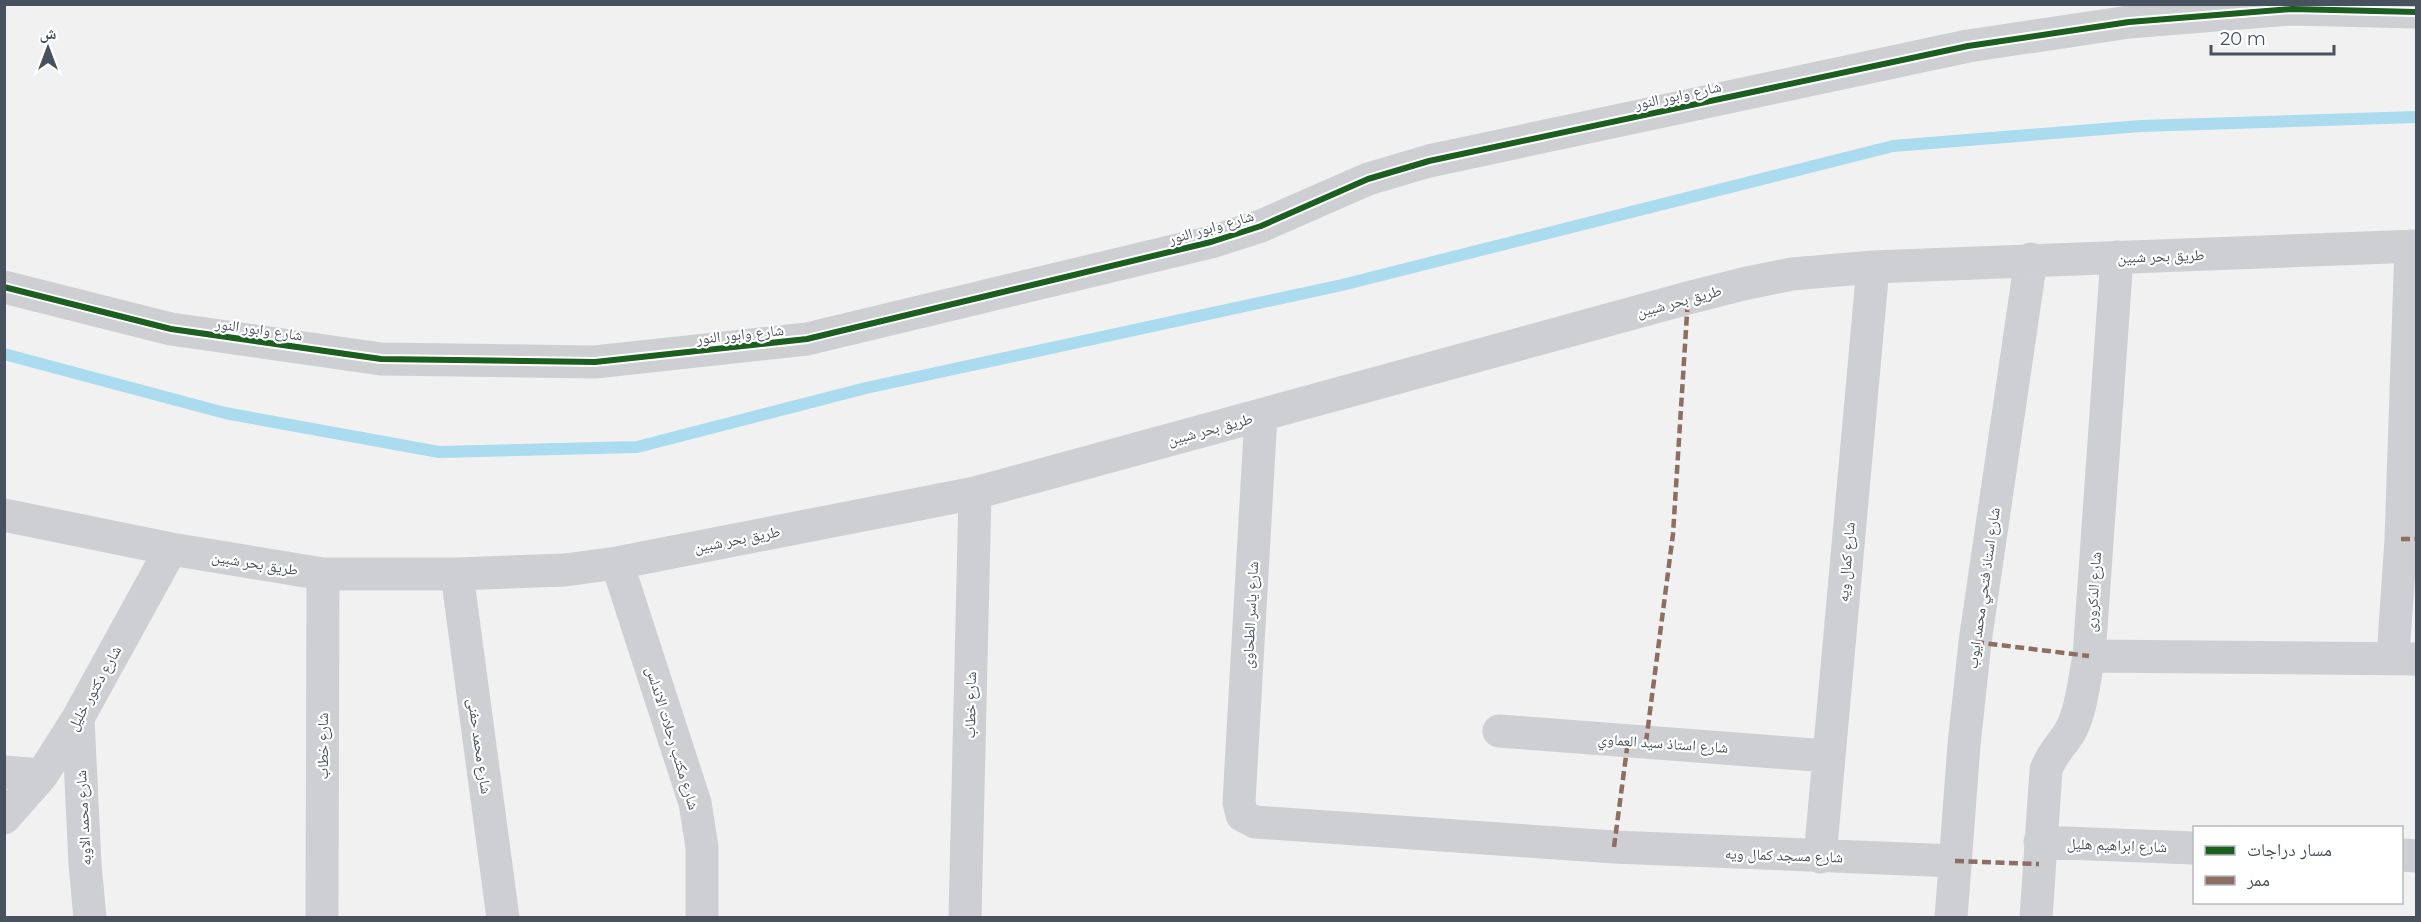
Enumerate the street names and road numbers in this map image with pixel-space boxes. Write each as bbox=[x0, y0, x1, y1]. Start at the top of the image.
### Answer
street label: شارع وابور النور bbox=[1632, 77, 1723, 115]
street label: شارع وابور النور bbox=[1165, 206, 1256, 249]
street label: طريق بحر شبين bbox=[2117, 245, 2205, 268]
street label: طريق بحر شبين bbox=[1634, 281, 1724, 322]
street label: شارع وابور النور bbox=[213, 313, 304, 346]
street label: شارع وابور النور bbox=[694, 320, 785, 349]
street label: طريق بحر شبين bbox=[1165, 409, 1255, 450]
street label: شارع استاذ فتحي محمد ايوب bbox=[1962, 506, 2007, 670]
street label: طريق بحر شبين bbox=[692, 521, 782, 558]
street label: شارع كمال ويه bbox=[1833, 521, 1860, 603]
street label: طريق بحر شبين bbox=[210, 547, 300, 580]
street label: شارع الدكرورى bbox=[2081, 551, 2106, 633]
street label: شارع ياسر الطحاوى bbox=[1238, 561, 1263, 669]
street label: شارع دكتور خليل bbox=[63, 642, 126, 734]
street label: شارع مكتب رحلات الاندلس bbox=[641, 664, 704, 812]
street label: شارع خطاب bbox=[960, 671, 981, 739]
street label: شارع محمد حفنى bbox=[463, 697, 496, 795]
street label: شارع خطاب bbox=[313, 712, 333, 779]
street label: شارع استاذ سيد العماوي bbox=[1597, 729, 1729, 760]
street label: شارع محمد الاوبه bbox=[71, 770, 96, 866]
street label: شارع ابراهيم هليل bbox=[2067, 834, 2168, 857]
street label: شارع مسجد كمال ويه bbox=[1725, 843, 1844, 868]

